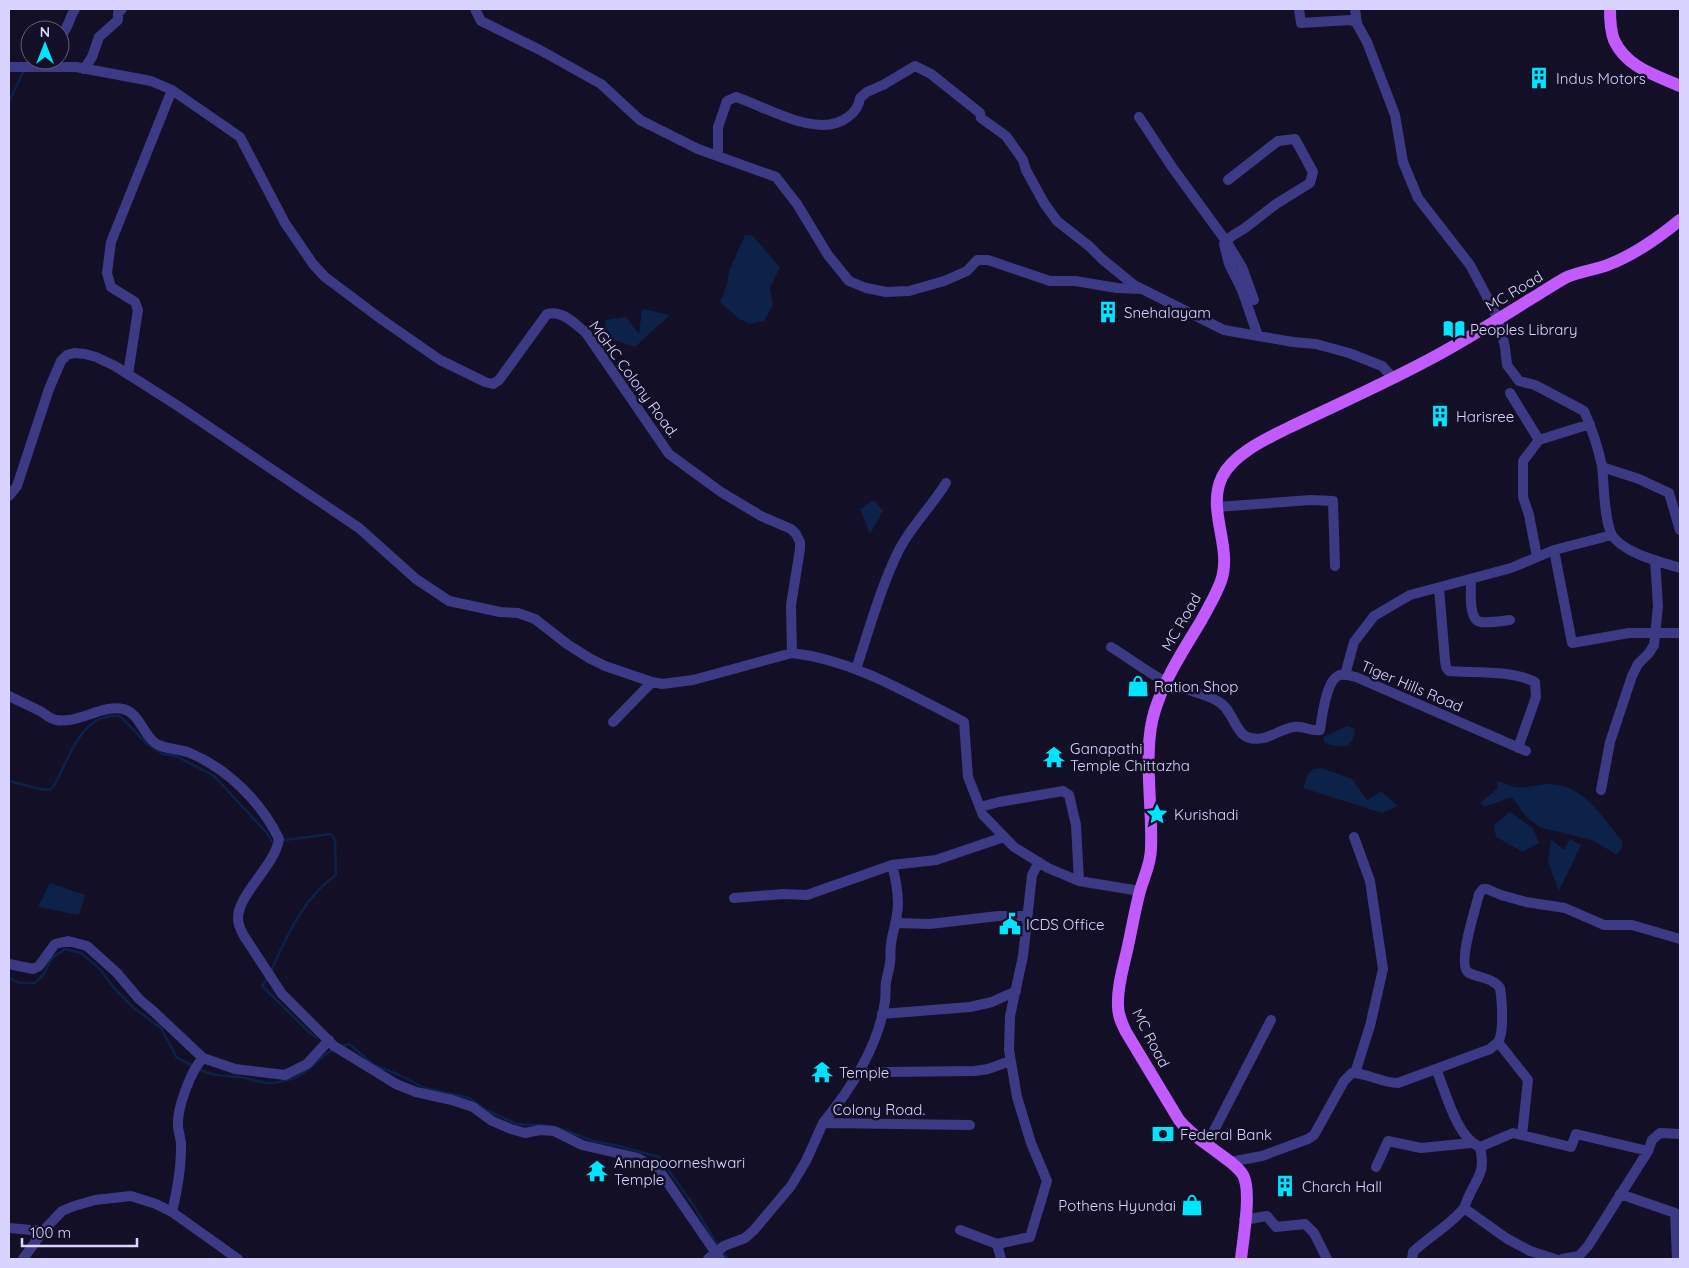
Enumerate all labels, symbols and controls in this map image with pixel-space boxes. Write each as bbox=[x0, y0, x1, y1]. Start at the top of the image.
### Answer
north arrow bbox=[20, 20, 70, 70]
text: N bbox=[40, 23, 50, 41]
building icon: Indus Motors bbox=[1526, 65, 1552, 91]
place label: Indus Motors bbox=[1556, 69, 1646, 88]
street label: MC Road bbox=[1482, 267, 1546, 315]
building icon: Snehalayam bbox=[1095, 299, 1121, 325]
place label: Snehalayam bbox=[1124, 303, 1211, 322]
library icon: Peoples Library bbox=[1441, 316, 1467, 342]
street label: MGHC Colony Road. bbox=[585, 317, 683, 441]
place label: Peoples Library bbox=[1470, 320, 1578, 339]
building icon: Harisree bbox=[1427, 403, 1453, 429]
place label: Harisree bbox=[1456, 407, 1514, 426]
street label: MC Road bbox=[1157, 590, 1205, 654]
street label: Tiger Hills Road bbox=[1358, 656, 1466, 716]
shop icon: Ration Shop bbox=[1125, 673, 1151, 699]
place label: Ration Shop bbox=[1154, 677, 1238, 696]
place label: Ganapathi Temple Chittazha bbox=[1070, 739, 1190, 775]
temple icon: Ganapathi Temple Chittazha bbox=[1041, 744, 1067, 770]
place icon: Kurishadi bbox=[1144, 801, 1170, 827]
place label: Kurishadi bbox=[1174, 805, 1238, 824]
public building icon: ICDS Office bbox=[997, 911, 1023, 937]
place label: ICDS Office bbox=[1026, 915, 1105, 934]
street label: MC Road bbox=[1128, 1005, 1174, 1071]
temple icon: Temple bbox=[809, 1059, 835, 1085]
place label: Temple bbox=[839, 1063, 889, 1082]
street label: Colony Road. bbox=[833, 1100, 925, 1119]
bank icon: Federal Bank bbox=[1150, 1121, 1176, 1147]
place label: Federal Bank bbox=[1180, 1125, 1272, 1144]
place label: Annapoorneshwari Temple bbox=[614, 1153, 745, 1189]
temple icon: Annapoorneshwari Temple bbox=[584, 1158, 610, 1184]
building icon: Charch Hall bbox=[1272, 1173, 1298, 1199]
place label: Charch Hall bbox=[1302, 1177, 1382, 1196]
shop icon: Pothens Hyundai bbox=[1179, 1192, 1205, 1218]
place label: Pothens Hyundai bbox=[1058, 1196, 1176, 1215]
scale bar bbox=[22, 1216, 138, 1248]
text: 100 m bbox=[30, 1223, 71, 1242]

